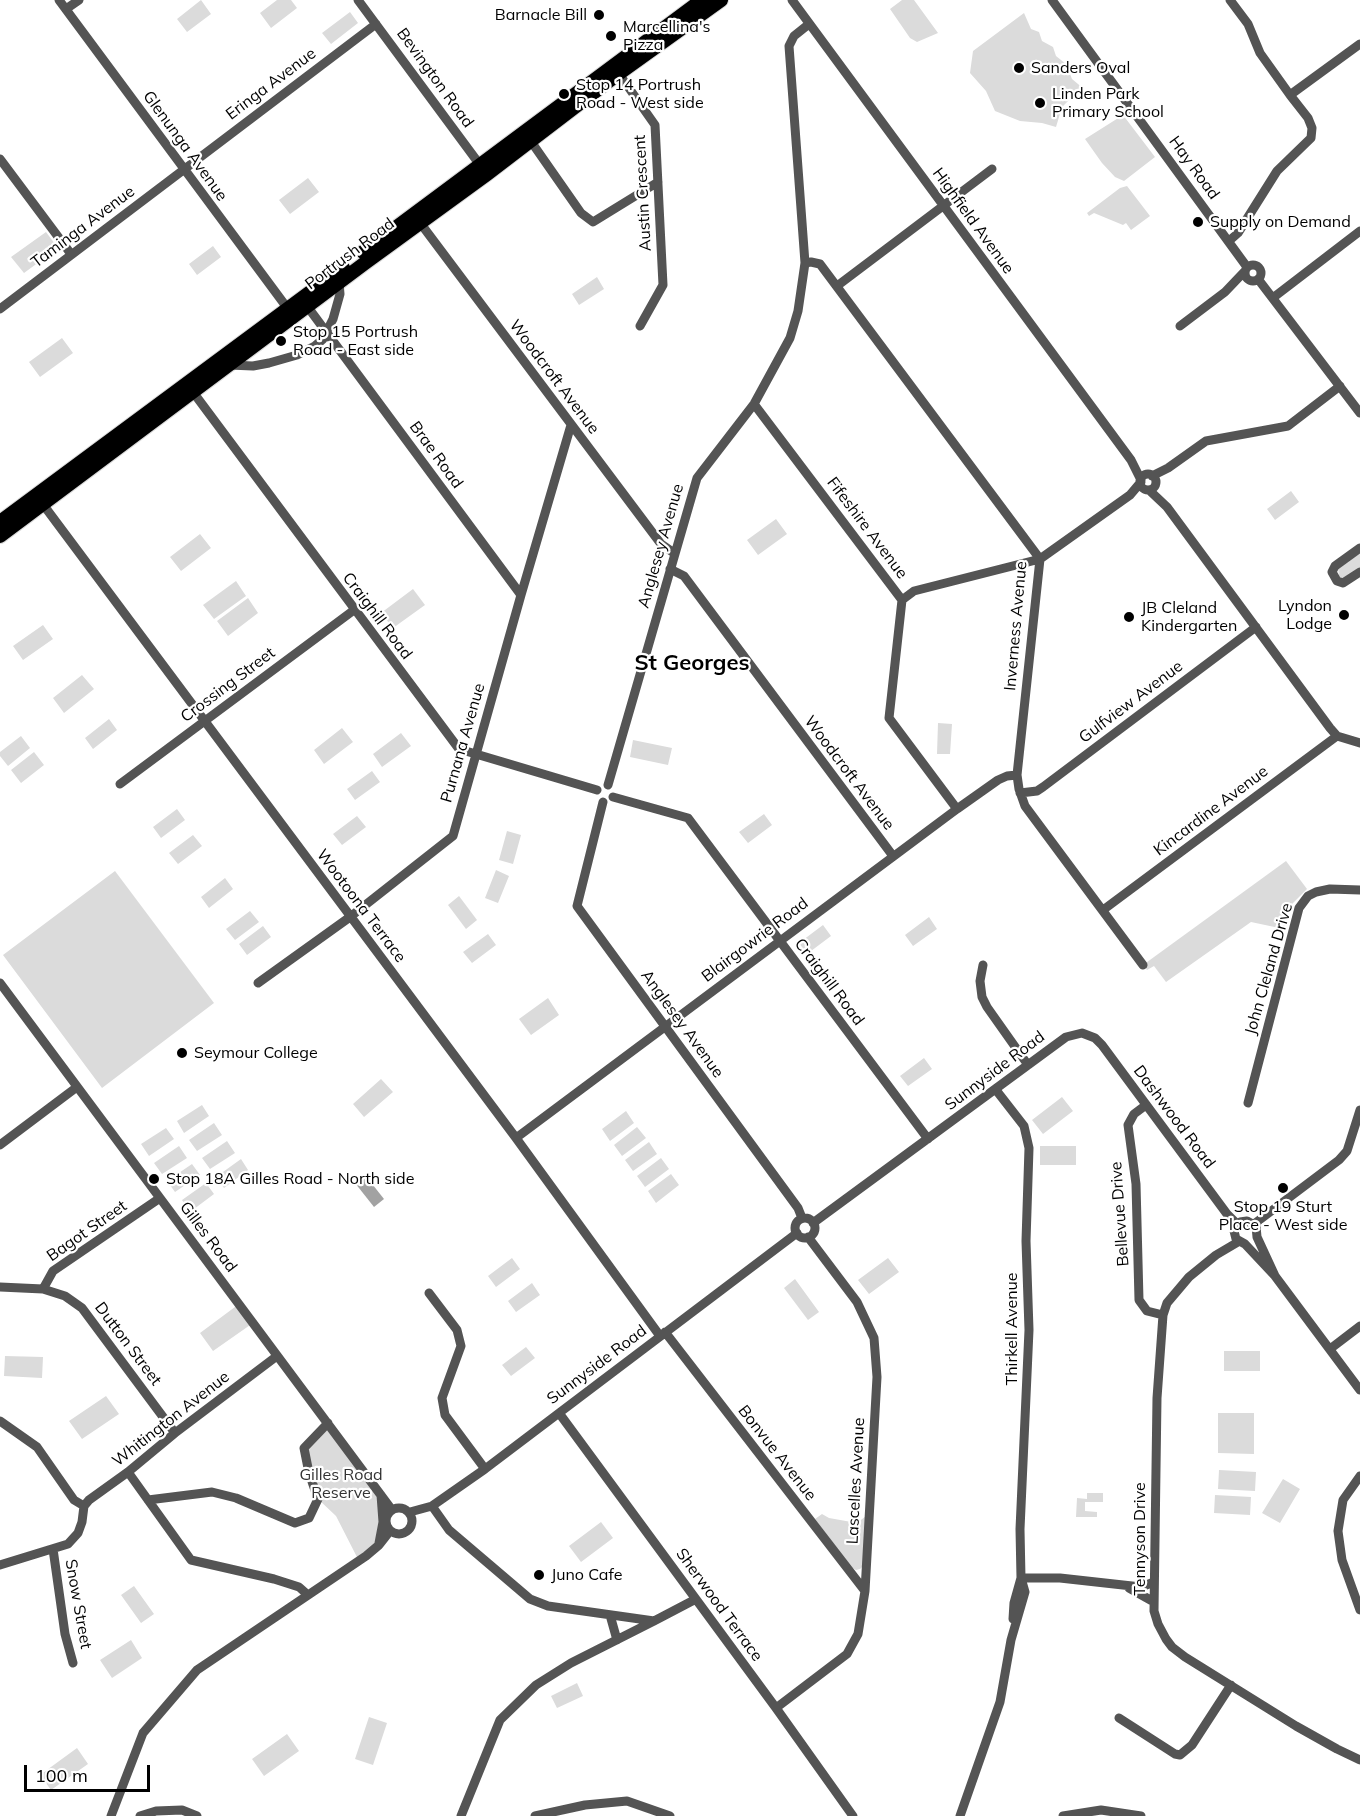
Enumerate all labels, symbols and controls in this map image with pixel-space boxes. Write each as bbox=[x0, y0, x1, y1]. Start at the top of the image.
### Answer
place label: Barnacle Bill bbox=[495, 5, 587, 25]
marker: Barnacle Bill bbox=[592, 8, 606, 22]
place label: Marcellina's Pizza bbox=[623, 17, 710, 55]
street label: Bevington Road bbox=[392, 25, 478, 131]
marker: Marcellina's Pizza bbox=[604, 29, 618, 43]
street label: Eringa Avenue bbox=[222, 44, 320, 124]
place label: Sanders Oval bbox=[1031, 58, 1130, 78]
marker: Sanders Oval bbox=[1012, 61, 1026, 75]
place label: Stop 14 Portrush Road - West side bbox=[576, 75, 704, 113]
place label: Linden Park Primary School bbox=[1052, 84, 1164, 122]
street label: Glenunga Avenue bbox=[139, 87, 231, 205]
marker: Stop 14 Portrush Road - West side bbox=[557, 87, 571, 101]
marker: Linden Park Primary School bbox=[1033, 96, 1047, 110]
street label: Hay Road bbox=[1165, 133, 1223, 203]
street label: Austin Crescent bbox=[630, 134, 656, 252]
street label: Highfield Avenue bbox=[928, 164, 1018, 278]
street label: Taminga Avenue bbox=[28, 182, 138, 272]
place label: Supply on Demand bbox=[1210, 212, 1351, 232]
street label: Portrush Road bbox=[302, 214, 398, 294]
marker: Supply on Demand bbox=[1191, 215, 1205, 229]
street label: Woodcroft Avenue bbox=[505, 316, 603, 438]
place label: Stop 15 Portrush Road - East side bbox=[293, 322, 418, 360]
marker: Stop 15 Portrush Road - East side bbox=[274, 334, 288, 348]
street label: Brae Road bbox=[405, 418, 467, 492]
street label: Fifeshire Avenue bbox=[823, 473, 911, 583]
street label: Anglesey Avenue bbox=[634, 482, 688, 610]
street label: Inverness Avenue bbox=[1001, 560, 1031, 692]
street label: Craighill Road bbox=[338, 569, 416, 663]
place label: Lyndon Lodge bbox=[1278, 596, 1332, 634]
place label: JB Cleland Kindergarten bbox=[1141, 598, 1237, 636]
marker: Lyndon Lodge bbox=[1337, 608, 1351, 622]
marker: JB Cleland Kindergarten bbox=[1122, 610, 1136, 624]
street label: Crossing Street bbox=[177, 643, 279, 727]
district label: St Georges bbox=[634, 650, 750, 676]
street label: Gulfview Avenue bbox=[1075, 657, 1187, 747]
street label: Purnana Avenue bbox=[437, 681, 489, 805]
street label: Woodcroft Avenue bbox=[800, 712, 898, 834]
street label: Kincardine Avenue bbox=[1150, 762, 1272, 860]
street label: Wootoona Terrace bbox=[312, 846, 410, 966]
street label: Blairgowrie Road bbox=[698, 894, 812, 986]
street label: John Cleland Drive bbox=[1241, 901, 1297, 1037]
street label: Craighill Road bbox=[790, 935, 868, 1029]
street label: Anglesey Avenue bbox=[637, 966, 727, 1082]
street label: Sunnyside Road bbox=[941, 1027, 1049, 1115]
place label: Seymour College bbox=[194, 1043, 318, 1063]
marker: Seymour College bbox=[175, 1046, 189, 1060]
street label: Dashwood Road bbox=[1129, 1062, 1219, 1172]
street label: Bellevue Drive bbox=[1107, 1161, 1133, 1267]
place label: Stop 18A Gilles Road - North side bbox=[166, 1169, 414, 1189]
marker: Stop 18A Gilles Road - North side bbox=[147, 1172, 161, 1186]
marker: Stop 19 Sturt Place - West side bbox=[1276, 1181, 1290, 1195]
street label: Bagot Street bbox=[43, 1196, 131, 1266]
place label: Stop 19 Sturt Place - West side bbox=[1219, 1197, 1347, 1235]
street label: Gilles Road bbox=[175, 1198, 241, 1276]
street label: Thirkell Avenue bbox=[1002, 1273, 1022, 1385]
street label: Dutton Street bbox=[91, 1299, 165, 1389]
street label: Sunnyside Road bbox=[543, 1321, 651, 1409]
street label: Whitington Avenue bbox=[109, 1367, 233, 1471]
street label: Bonvue Avenue bbox=[734, 1402, 820, 1504]
street label: Lascelles Avenue bbox=[843, 1417, 869, 1545]
park label: Gilles Road Reserve bbox=[299, 1465, 383, 1503]
street label: Tennyson Drive bbox=[1130, 1482, 1150, 1596]
street label: Sherwood Terrace bbox=[672, 1545, 766, 1665]
street label: Snow Street bbox=[61, 1558, 95, 1650]
place label: Juno Cafe bbox=[551, 1565, 622, 1585]
marker: Juno Cafe bbox=[532, 1568, 546, 1582]
scale bar bbox=[27, 1753, 153, 1791]
text: 100 m bbox=[35, 1764, 88, 1787]

